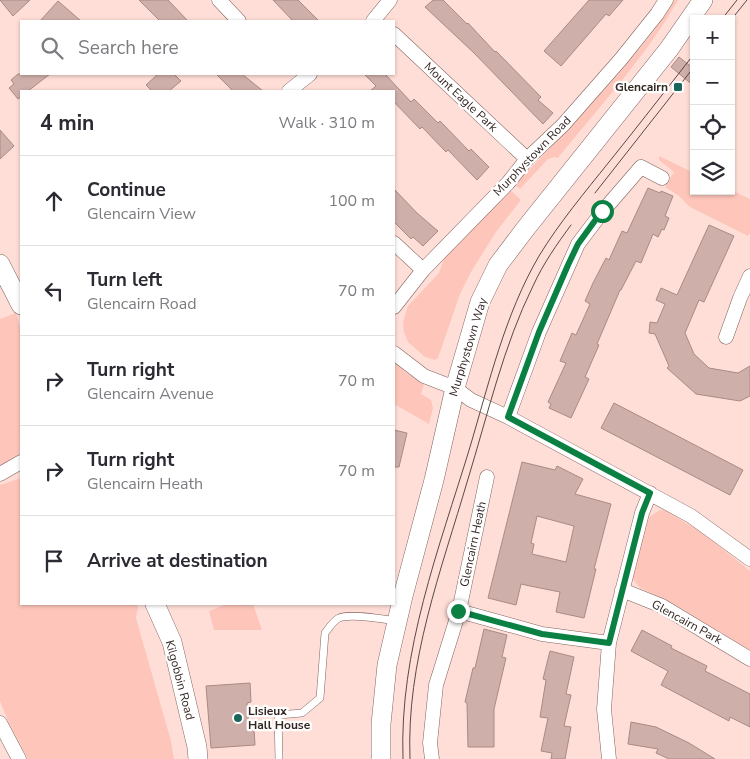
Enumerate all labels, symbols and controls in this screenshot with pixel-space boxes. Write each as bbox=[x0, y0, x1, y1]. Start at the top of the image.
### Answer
map controls bbox=[690, 15, 735, 195]
button: + bbox=[690, 15, 735, 60]
search box bbox=[20, 20, 395, 75]
icon: search bbox=[38, 34, 66, 62]
text: Search here bbox=[78, 35, 179, 61]
street label: Mount Eagle Park bbox=[421, 59, 502, 136]
button: − bbox=[690, 60, 735, 105]
place label: Glencairn bbox=[615, 79, 668, 95]
marker: Glencairn bbox=[672, 81, 684, 93]
button: locate bbox=[690, 105, 735, 150]
text: 4 min bbox=[40, 109, 94, 137]
text: Walk · 310 m bbox=[279, 112, 375, 134]
street label: Murphystown Road bbox=[490, 113, 574, 199]
button: layers bbox=[690, 150, 735, 195]
text: Continue bbox=[87, 177, 166, 203]
icon: ahead bbox=[40, 187, 68, 215]
text: 100 m bbox=[328, 190, 375, 212]
route start bbox=[591, 200, 614, 223]
text: Glencairn View bbox=[87, 203, 196, 225]
text: Turn left bbox=[87, 267, 162, 293]
icon: left bbox=[40, 277, 68, 305]
text: 70 m bbox=[338, 280, 375, 302]
text: Glencairn Road bbox=[87, 293, 197, 315]
street label: Murphystown Way bbox=[445, 295, 491, 398]
text: Turn right bbox=[87, 357, 174, 383]
icon: right bbox=[40, 367, 68, 395]
text: 70 m bbox=[338, 370, 375, 392]
text: Glencairn Avenue bbox=[87, 383, 214, 405]
text: Turn right bbox=[87, 447, 174, 473]
icon: right bbox=[40, 457, 68, 485]
text: 70 m bbox=[338, 460, 375, 482]
text: Glencairn Heath bbox=[87, 473, 203, 495]
street label: Glencairn Heath bbox=[456, 500, 490, 588]
icon: arrive bbox=[40, 547, 68, 575]
text: Arrive at destination bbox=[87, 548, 268, 574]
street label: Glencairn Park bbox=[649, 596, 726, 648]
route end bbox=[447, 600, 470, 623]
street label: Kilgobbin Road bbox=[162, 638, 198, 722]
place label: Lisieux Hall House bbox=[248, 703, 311, 733]
marker: Lisieux Hall House bbox=[232, 712, 244, 724]

